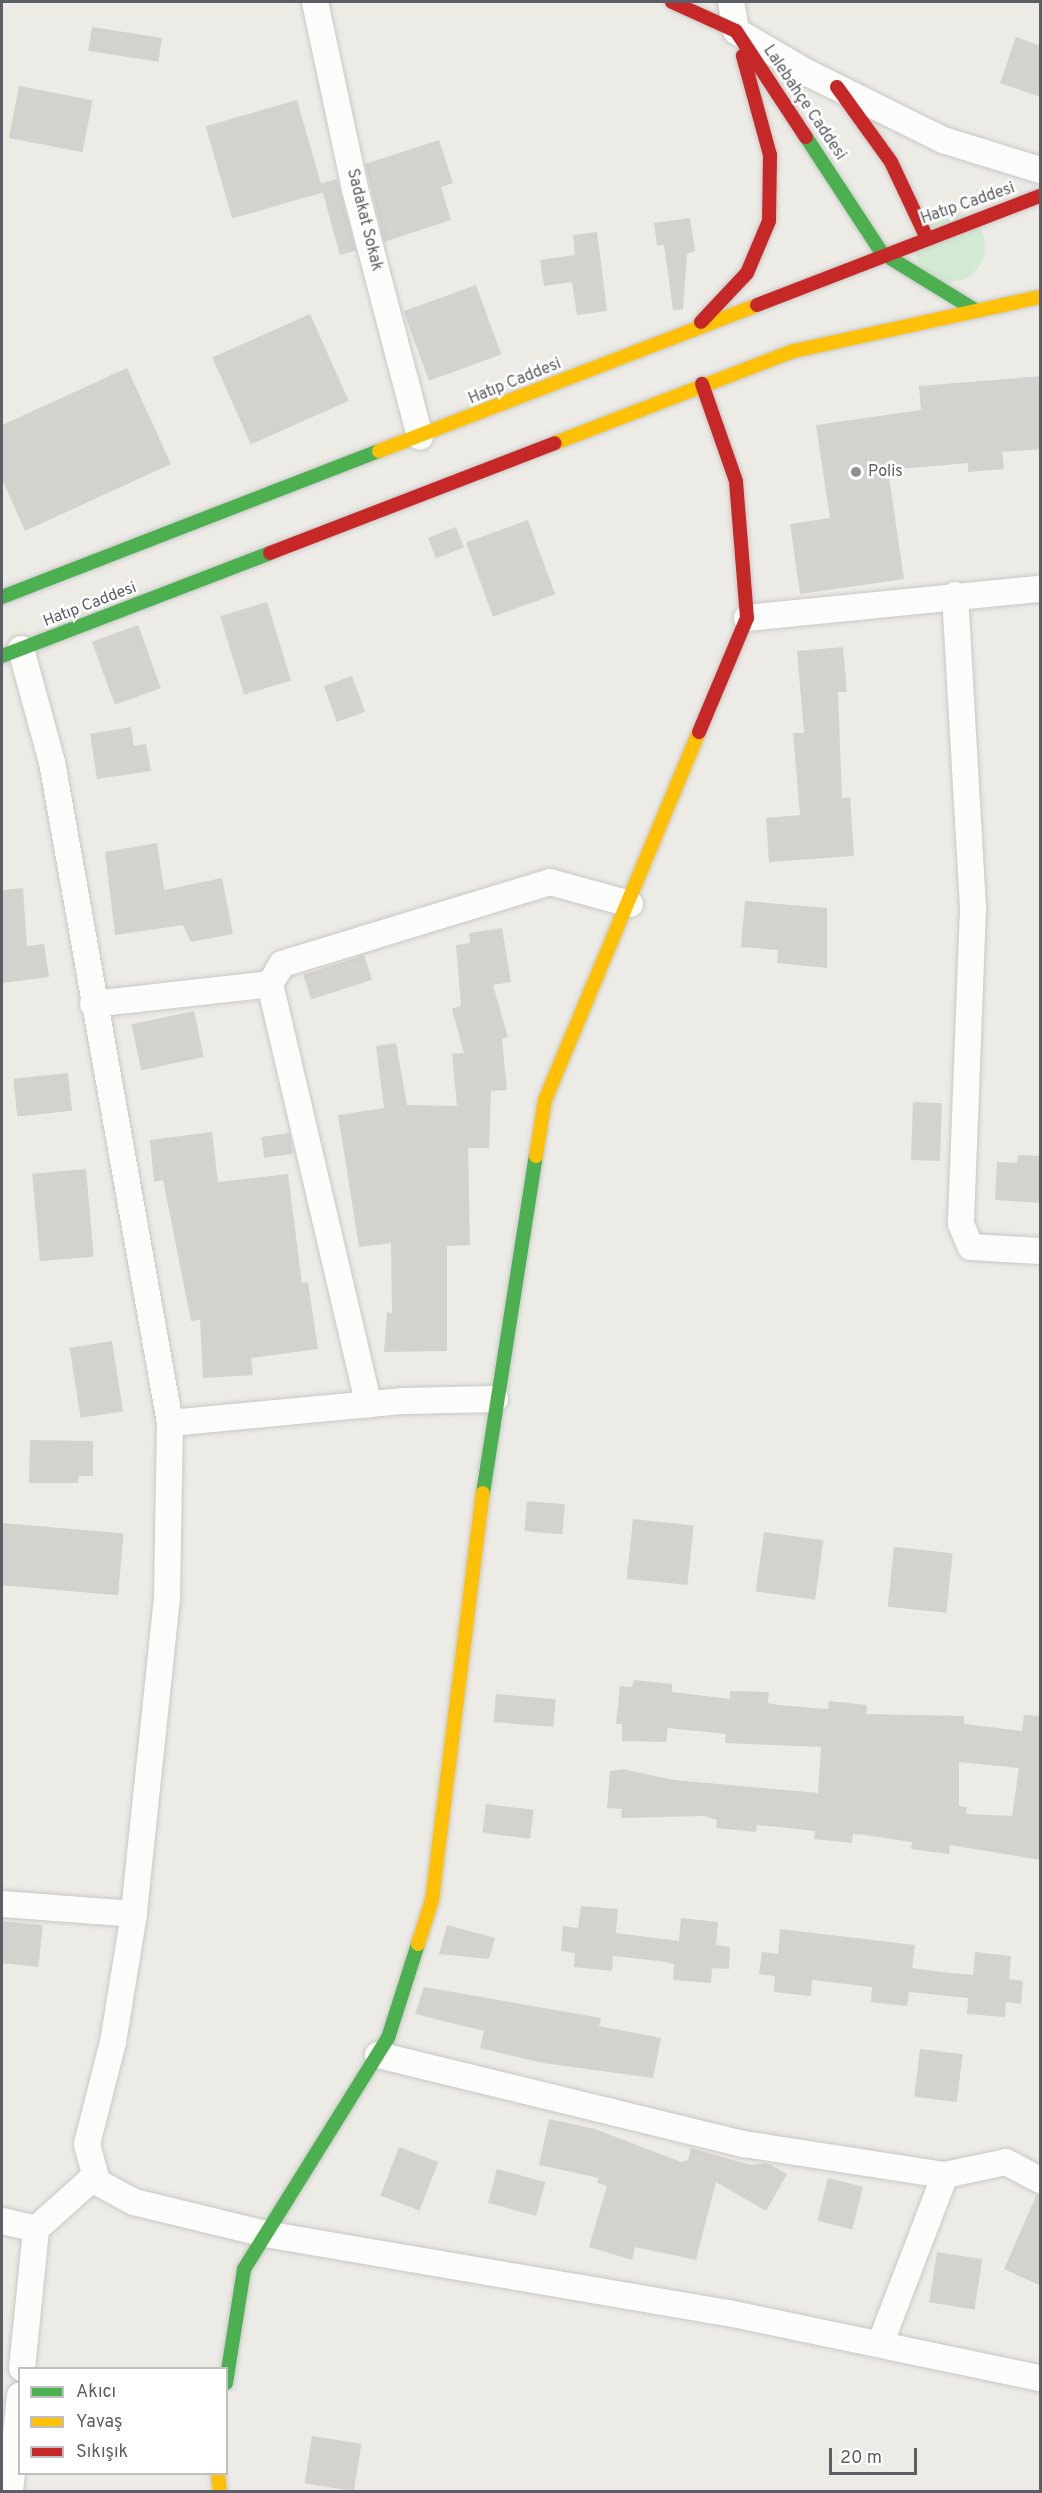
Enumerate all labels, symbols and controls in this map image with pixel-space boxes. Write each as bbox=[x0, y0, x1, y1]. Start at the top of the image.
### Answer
street label: Lalebahçe Caddesi bbox=[758, 42, 850, 164]
street label: Sadakat Sokak bbox=[342, 167, 386, 273]
street label: Hatıp Caddesi bbox=[918, 179, 1018, 229]
street label: Hatıp Caddesi bbox=[466, 355, 564, 409]
place label: Polis bbox=[868, 462, 903, 482]
marker: Polis bbox=[849, 465, 863, 479]
street label: Hatıp Caddesi bbox=[41, 578, 139, 632]
legend bbox=[18, 2367, 228, 2475]
text: Akıcı bbox=[76, 2381, 116, 2404]
text: Yavaş bbox=[76, 2411, 122, 2434]
scale bar bbox=[832, 2436, 920, 2474]
text: Sıkışık bbox=[76, 2441, 128, 2464]
text: 20 m bbox=[840, 2447, 882, 2470]

